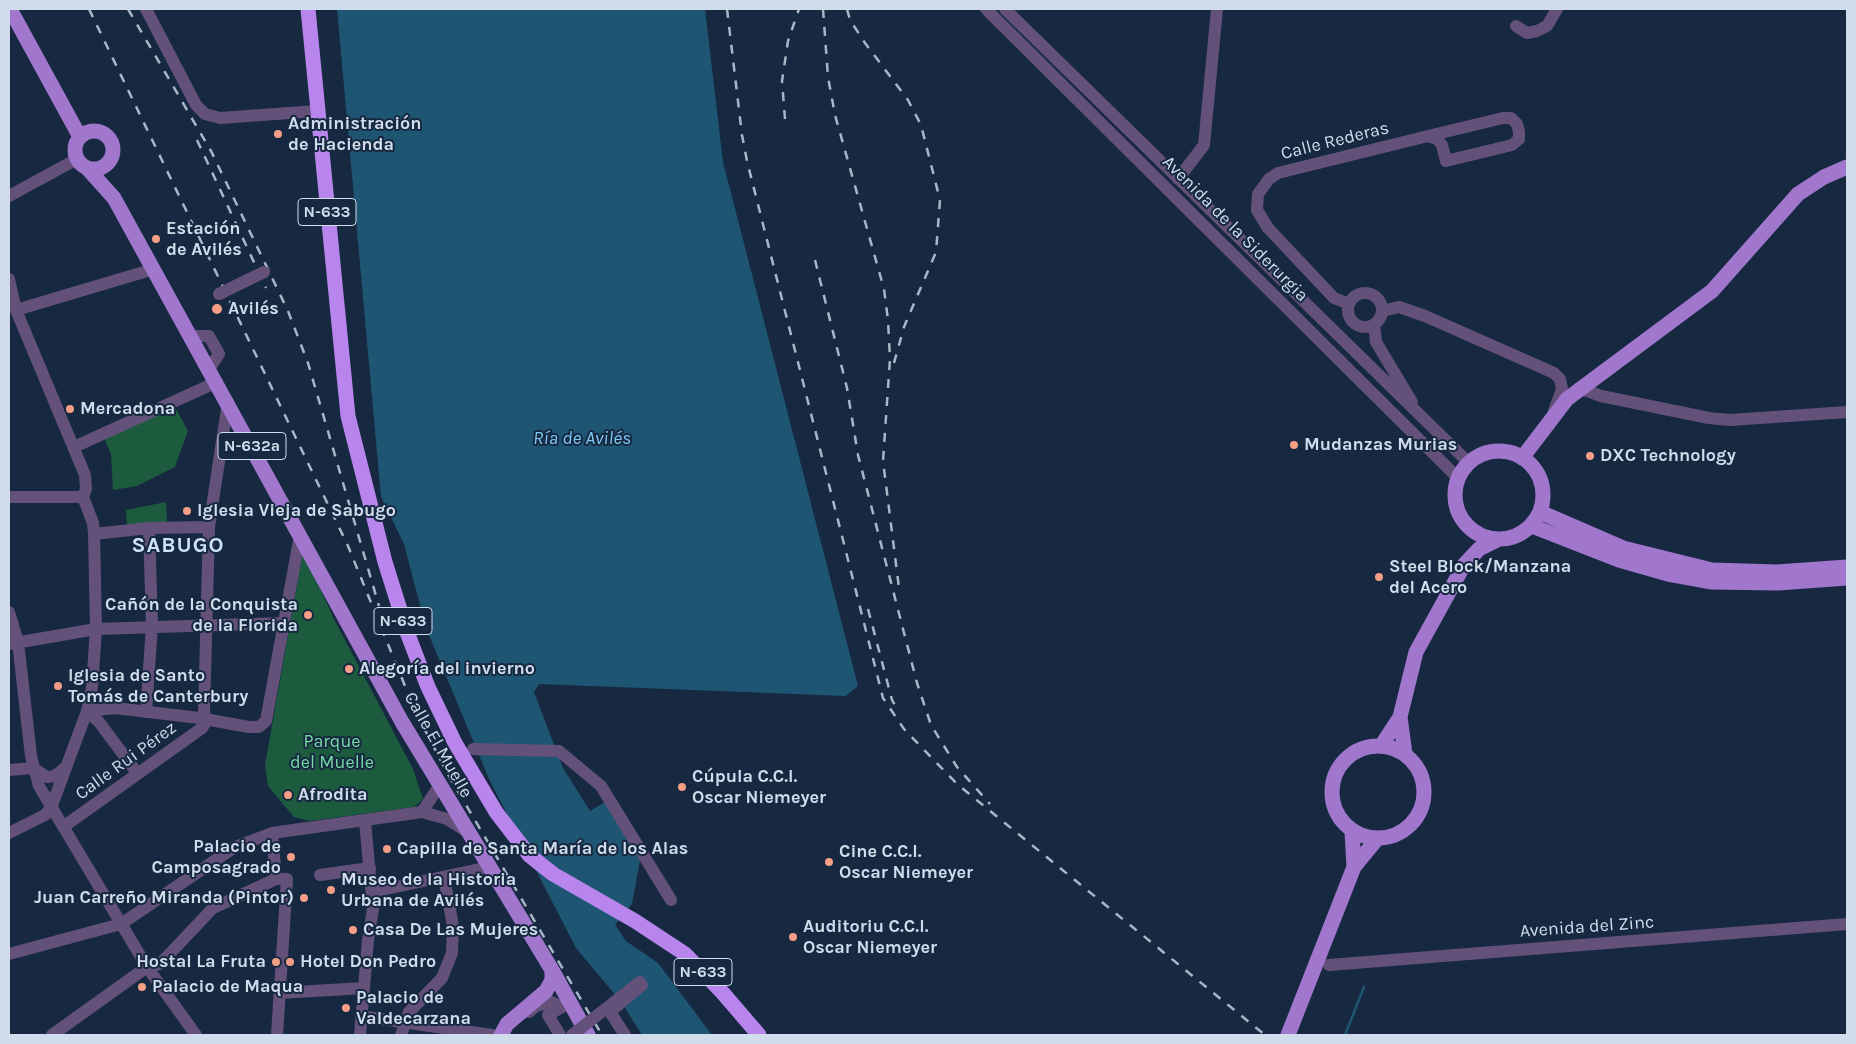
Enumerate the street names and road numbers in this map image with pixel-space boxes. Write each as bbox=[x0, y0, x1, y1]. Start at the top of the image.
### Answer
street label: Calle Rederas bbox=[1279, 117, 1391, 165]
street label: Avenida de la Siderurgia bbox=[1157, 151, 1313, 307]
road number: N-633 bbox=[298, 198, 356, 226]
road number: N-632a bbox=[218, 432, 286, 460]
road number: N-633 bbox=[374, 608, 432, 634]
street label: Calle El Muelle bbox=[399, 688, 477, 802]
street label: Calle Rui Pérez bbox=[71, 717, 181, 805]
street label: Avenida del Zinc bbox=[1519, 912, 1655, 942]
road number: N-633 bbox=[674, 959, 732, 986]

